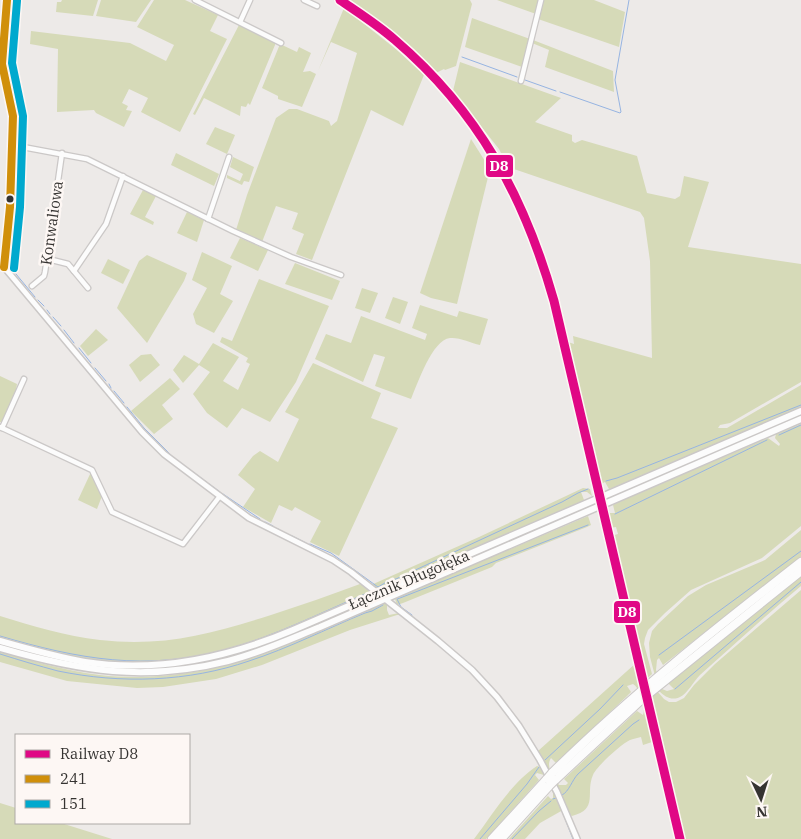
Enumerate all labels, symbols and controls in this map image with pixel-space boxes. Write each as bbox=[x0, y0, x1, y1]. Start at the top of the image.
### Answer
line badge: D8 bbox=[485, 154, 514, 178]
text: D8 bbox=[490, 157, 508, 175]
street label: Konwaliowa bbox=[36, 179, 67, 266]
unlabelled marker bbox=[5, 194, 15, 204]
street label: Łącznik Długołęka bbox=[345, 545, 472, 614]
line badge: D8 bbox=[613, 600, 641, 624]
text: D8 bbox=[618, 603, 636, 621]
legend bbox=[15, 734, 190, 824]
text: Railway D8 bbox=[60, 744, 138, 763]
text: 241 bbox=[60, 769, 87, 788]
north arrow bbox=[736, 774, 786, 824]
text: 151 bbox=[60, 794, 87, 813]
text: N bbox=[756, 803, 768, 821]

